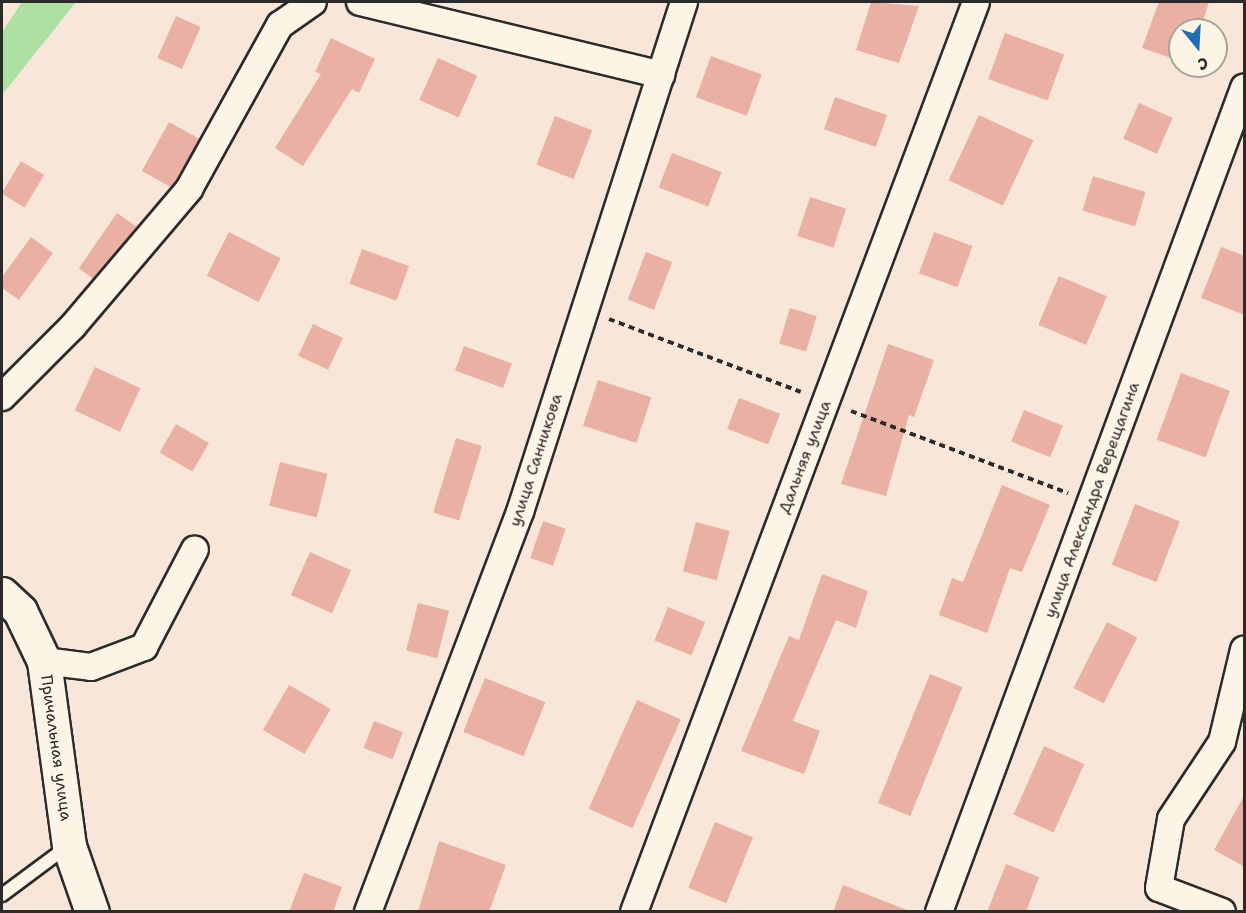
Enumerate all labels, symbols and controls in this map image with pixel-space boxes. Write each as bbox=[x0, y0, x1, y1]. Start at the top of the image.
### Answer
north arrow bbox=[1168, 18, 1228, 78]
text: С bbox=[1195, 52, 1211, 75]
street label: улица Александра Верещагина bbox=[1040, 379, 1144, 621]
street label: улица Санникова bbox=[505, 391, 567, 529]
street label: Дальняя улица bbox=[775, 398, 835, 516]
street label: Причальная улица bbox=[36, 674, 76, 822]

